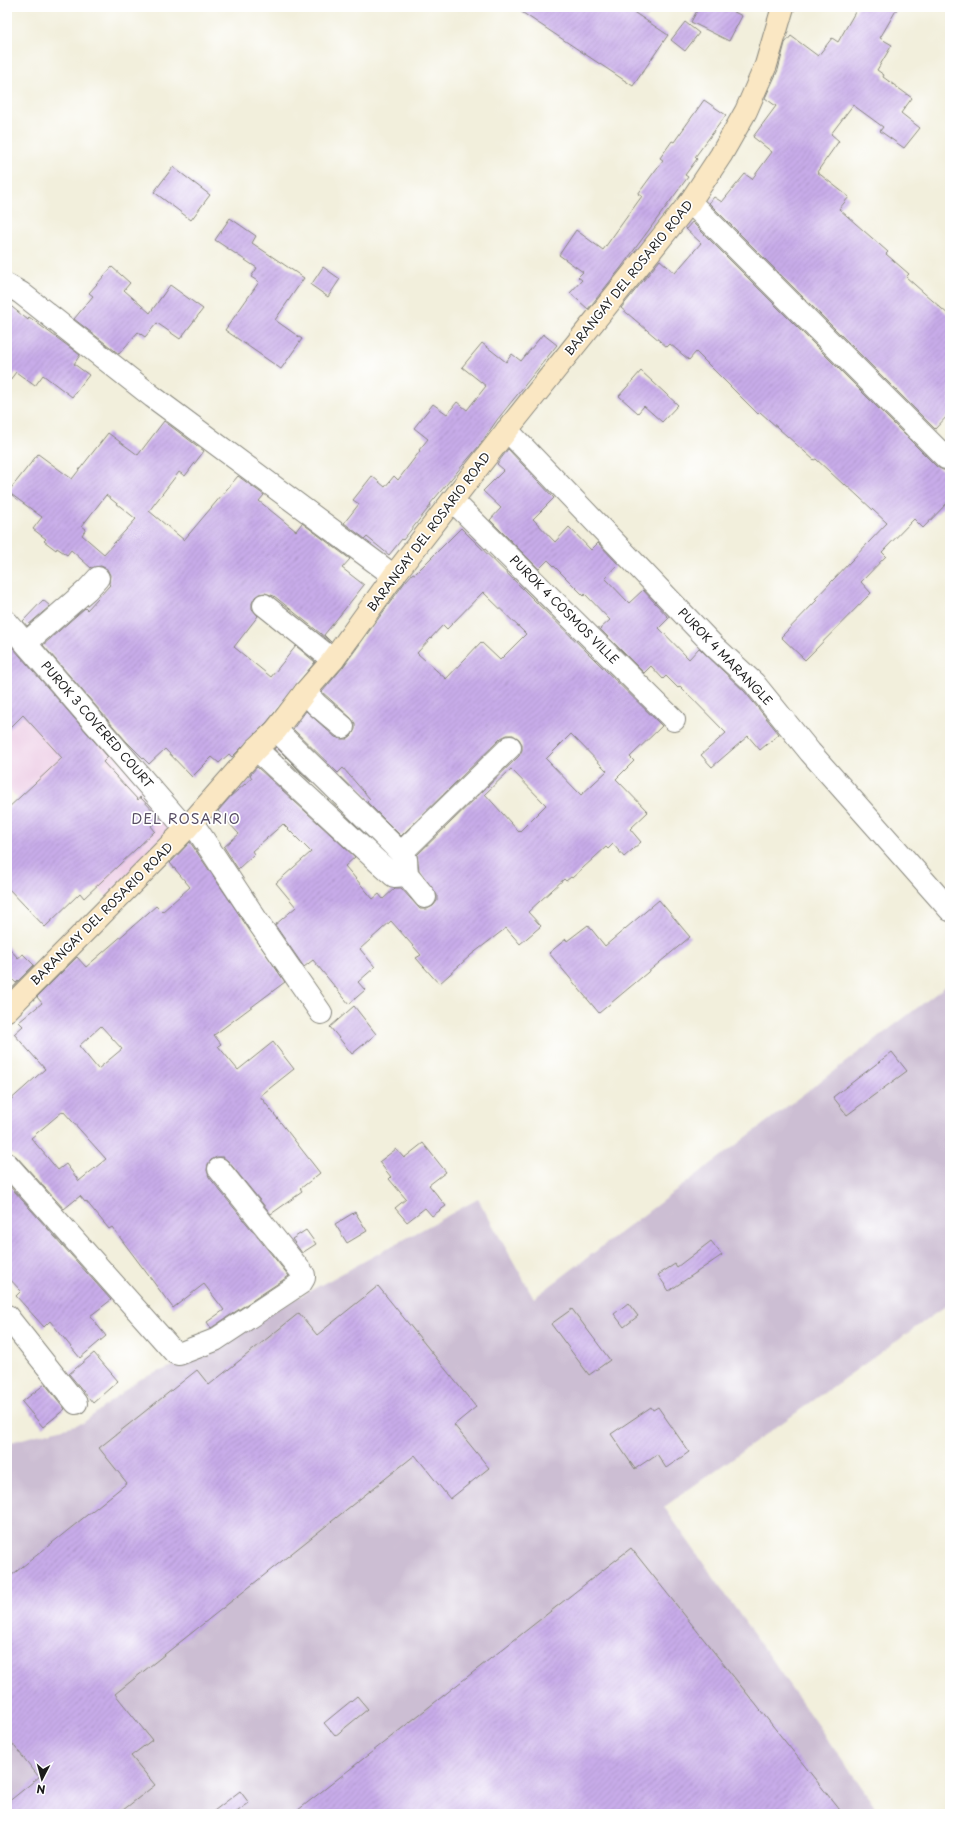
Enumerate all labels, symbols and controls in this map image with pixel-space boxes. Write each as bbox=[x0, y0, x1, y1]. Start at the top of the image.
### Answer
street label: BARANGAY DEL ROSARIO ROAD bbox=[560, 196, 697, 359]
street label: BARANGAY DEL ROSARIO ROAD bbox=[362, 448, 494, 615]
street label: PUROK 4 COSMOS VILLE bbox=[506, 551, 623, 668]
street label: PUROK 4 MARANGLE bbox=[674, 604, 777, 709]
street label: PUROK 3 COVERED COURT bbox=[37, 657, 159, 792]
district label: DEL ROSARIO bbox=[131, 808, 241, 829]
street label: BARANGAY DEL ROSARIO ROAD bbox=[26, 838, 177, 989]
north arrow bbox=[22, 1759, 62, 1799]
text: N bbox=[35, 1781, 46, 1798]

